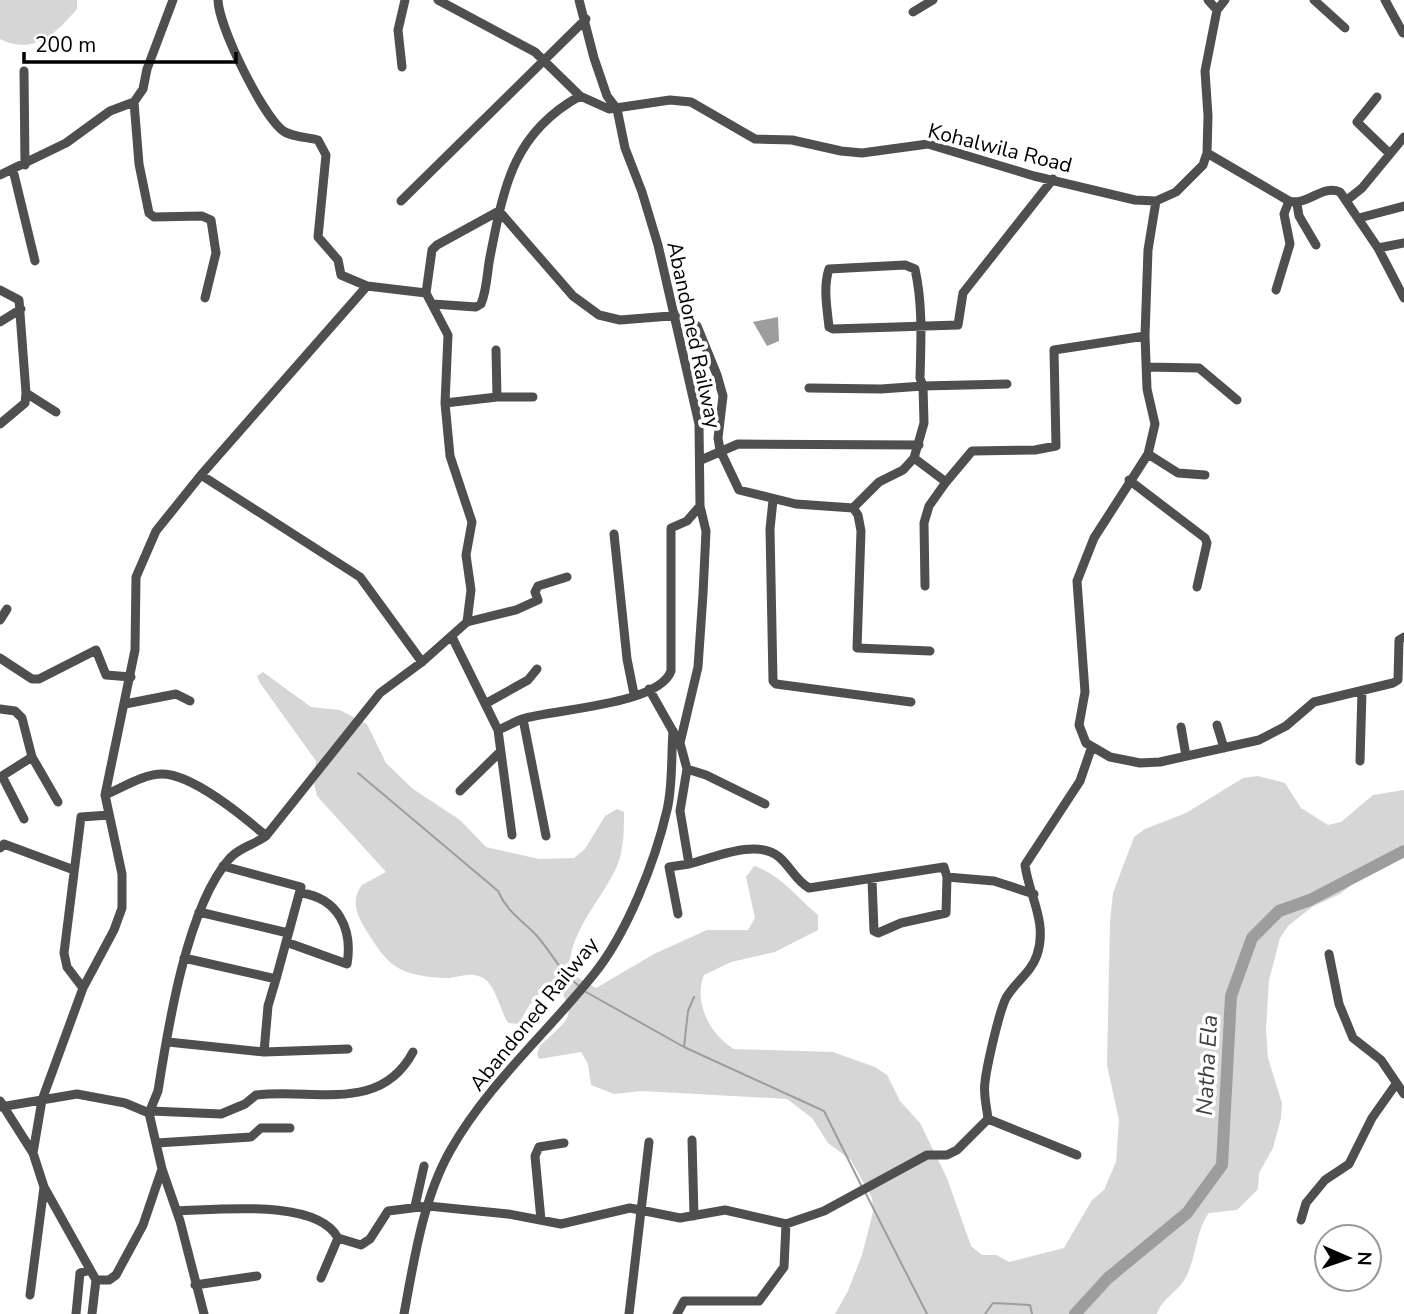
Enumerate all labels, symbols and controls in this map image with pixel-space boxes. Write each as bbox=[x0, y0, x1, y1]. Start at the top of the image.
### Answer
scale bar bbox=[24, 21, 236, 65]
text: 200 m bbox=[35, 31, 96, 59]
street label: Kohalwila Road bbox=[925, 117, 1075, 179]
street label: Abandoned Railway bbox=[660, 239, 728, 431]
street label: Abandoned Railway bbox=[463, 931, 605, 1097]
water label: Natha Ela bbox=[1189, 1014, 1225, 1116]
north arrow bbox=[1313, 1223, 1383, 1293]
text: N bbox=[1351, 1251, 1377, 1266]

